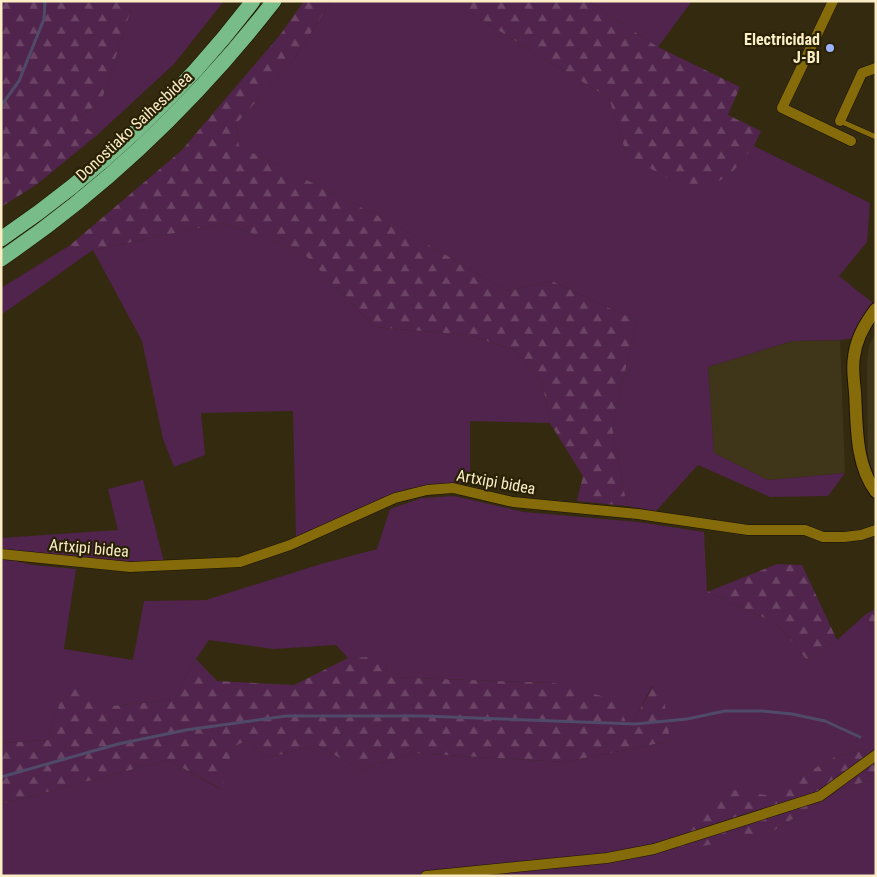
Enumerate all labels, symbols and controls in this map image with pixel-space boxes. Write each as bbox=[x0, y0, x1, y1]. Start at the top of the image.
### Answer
place label: Electricidad J-BI bbox=[744, 30, 820, 67]
marker: Electricidad J-BI bbox=[824, 42, 836, 54]
street label: Donostiako Saihesbidea bbox=[72, 67, 196, 185]
street label: Artxipi bidea bbox=[455, 466, 537, 498]
street label: Artxipi bidea bbox=[48, 535, 130, 561]

